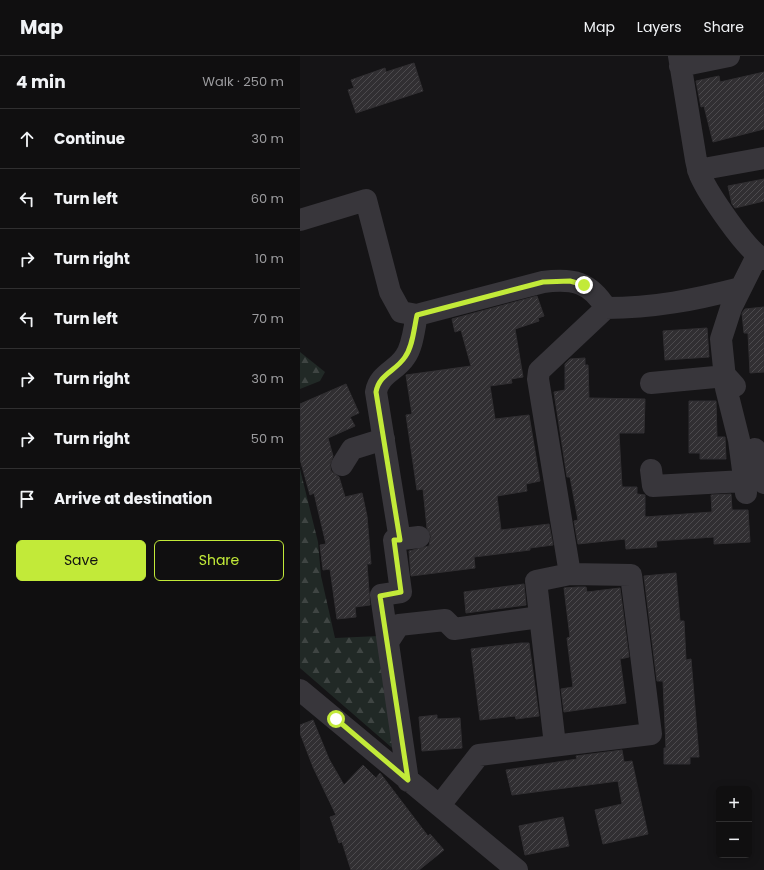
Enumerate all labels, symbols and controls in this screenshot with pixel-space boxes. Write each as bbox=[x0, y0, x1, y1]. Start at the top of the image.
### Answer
text: Map bbox=[20, 14, 63, 41]
text: Map bbox=[584, 17, 615, 37]
text: Layers bbox=[637, 17, 681, 37]
text: Share bbox=[703, 17, 744, 37]
text: 4 min bbox=[16, 70, 66, 94]
text: Walk · 250 m bbox=[202, 72, 284, 91]
icon: ahead bbox=[16, 128, 38, 150]
text: Continue bbox=[54, 128, 125, 149]
text: 30 m bbox=[251, 129, 284, 148]
icon: left bbox=[16, 188, 38, 210]
text: Turn left bbox=[54, 188, 118, 209]
text: 60 m bbox=[251, 189, 284, 208]
icon: right bbox=[16, 248, 38, 270]
text: Turn right bbox=[54, 248, 130, 269]
text: 10 m bbox=[255, 249, 284, 268]
route end bbox=[575, 276, 593, 294]
icon: left bbox=[16, 308, 38, 330]
text: Turn left bbox=[54, 308, 118, 329]
text: 70 m bbox=[252, 309, 284, 328]
icon: right bbox=[16, 368, 38, 390]
text: Turn right bbox=[54, 368, 130, 389]
text: 30 m bbox=[251, 369, 284, 388]
icon: right bbox=[16, 428, 38, 450]
text: Turn right bbox=[54, 428, 130, 449]
text: 50 m bbox=[251, 429, 284, 448]
icon: arrive bbox=[16, 488, 38, 510]
text: Arrive at destination bbox=[54, 488, 212, 509]
button: Save bbox=[16, 540, 146, 581]
button: Share bbox=[154, 540, 284, 581]
route start bbox=[327, 710, 345, 728]
map controls bbox=[716, 786, 752, 858]
button: + bbox=[716, 786, 752, 822]
button: − bbox=[716, 822, 752, 858]

